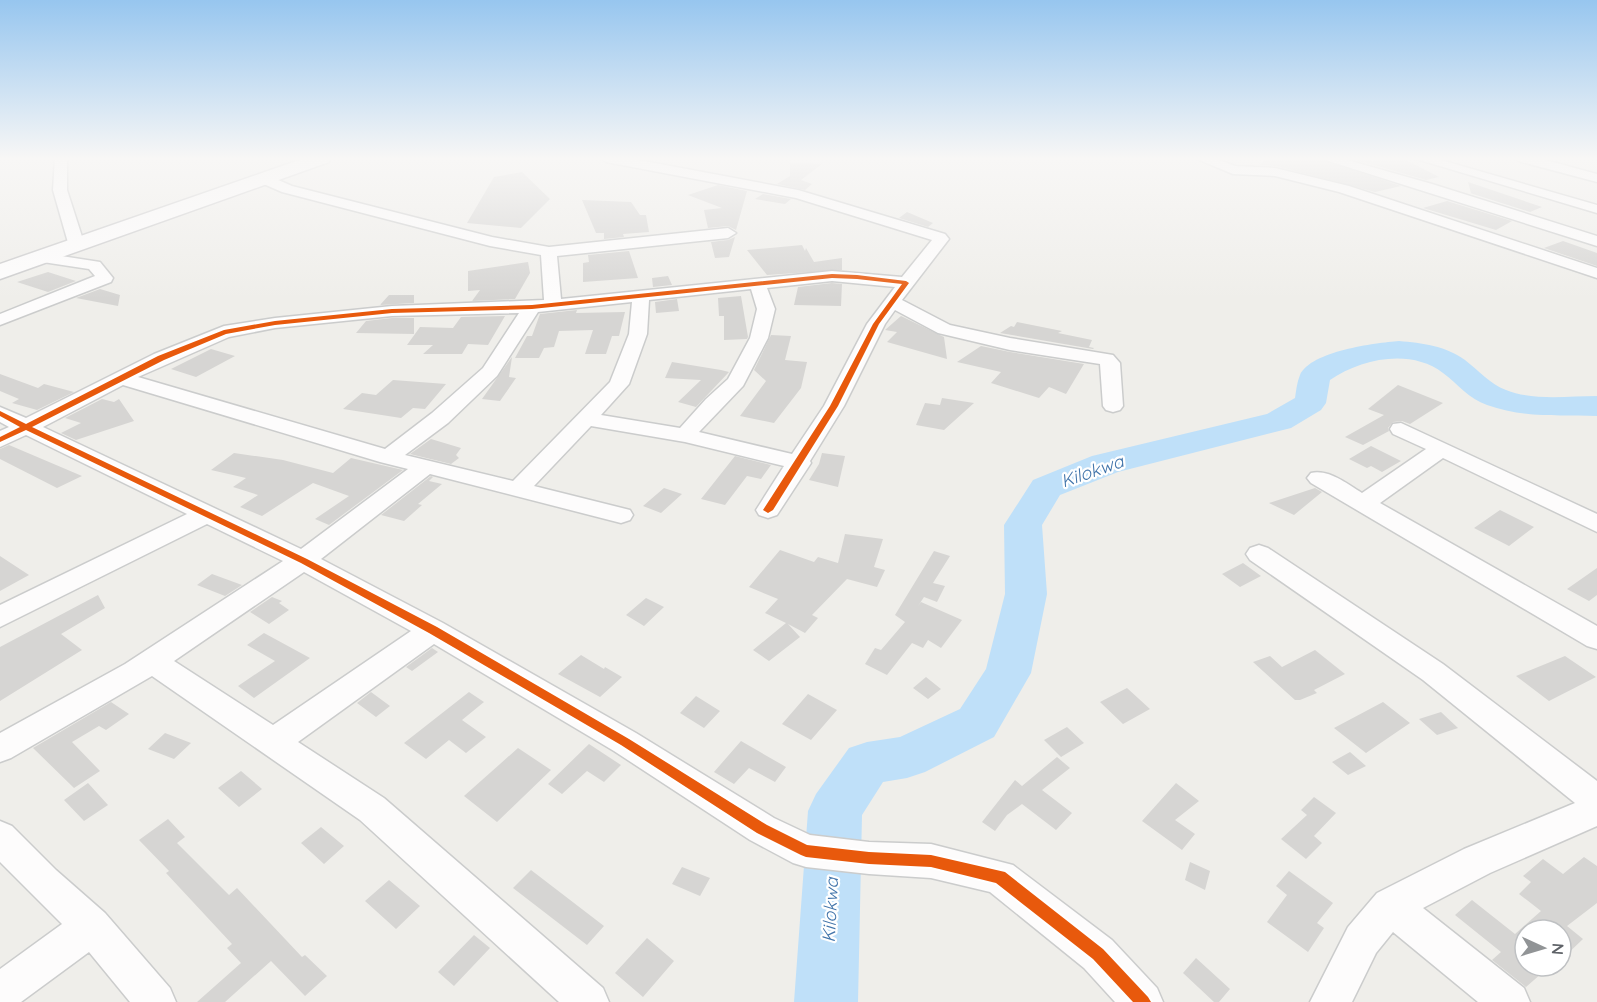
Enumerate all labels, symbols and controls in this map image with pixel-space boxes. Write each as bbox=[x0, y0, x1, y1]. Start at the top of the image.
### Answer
water label: Kilokwa bbox=[1058, 449, 1127, 492]
water label: Kilokwa bbox=[817, 876, 843, 943]
north arrow bbox=[1513, 918, 1573, 978]
text: N bbox=[1548, 942, 1568, 956]

